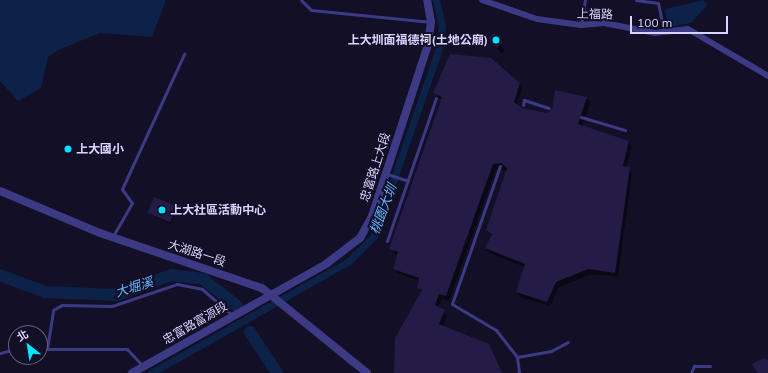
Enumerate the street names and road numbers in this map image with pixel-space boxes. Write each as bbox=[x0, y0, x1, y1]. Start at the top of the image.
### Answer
street label: 上福路 bbox=[577, 6, 613, 22]
street label: 忠富路上大段 bbox=[357, 131, 393, 203]
street label: 大湖路一段 bbox=[166, 237, 228, 269]
street label: 忠富路富源段 bbox=[160, 299, 230, 347]

